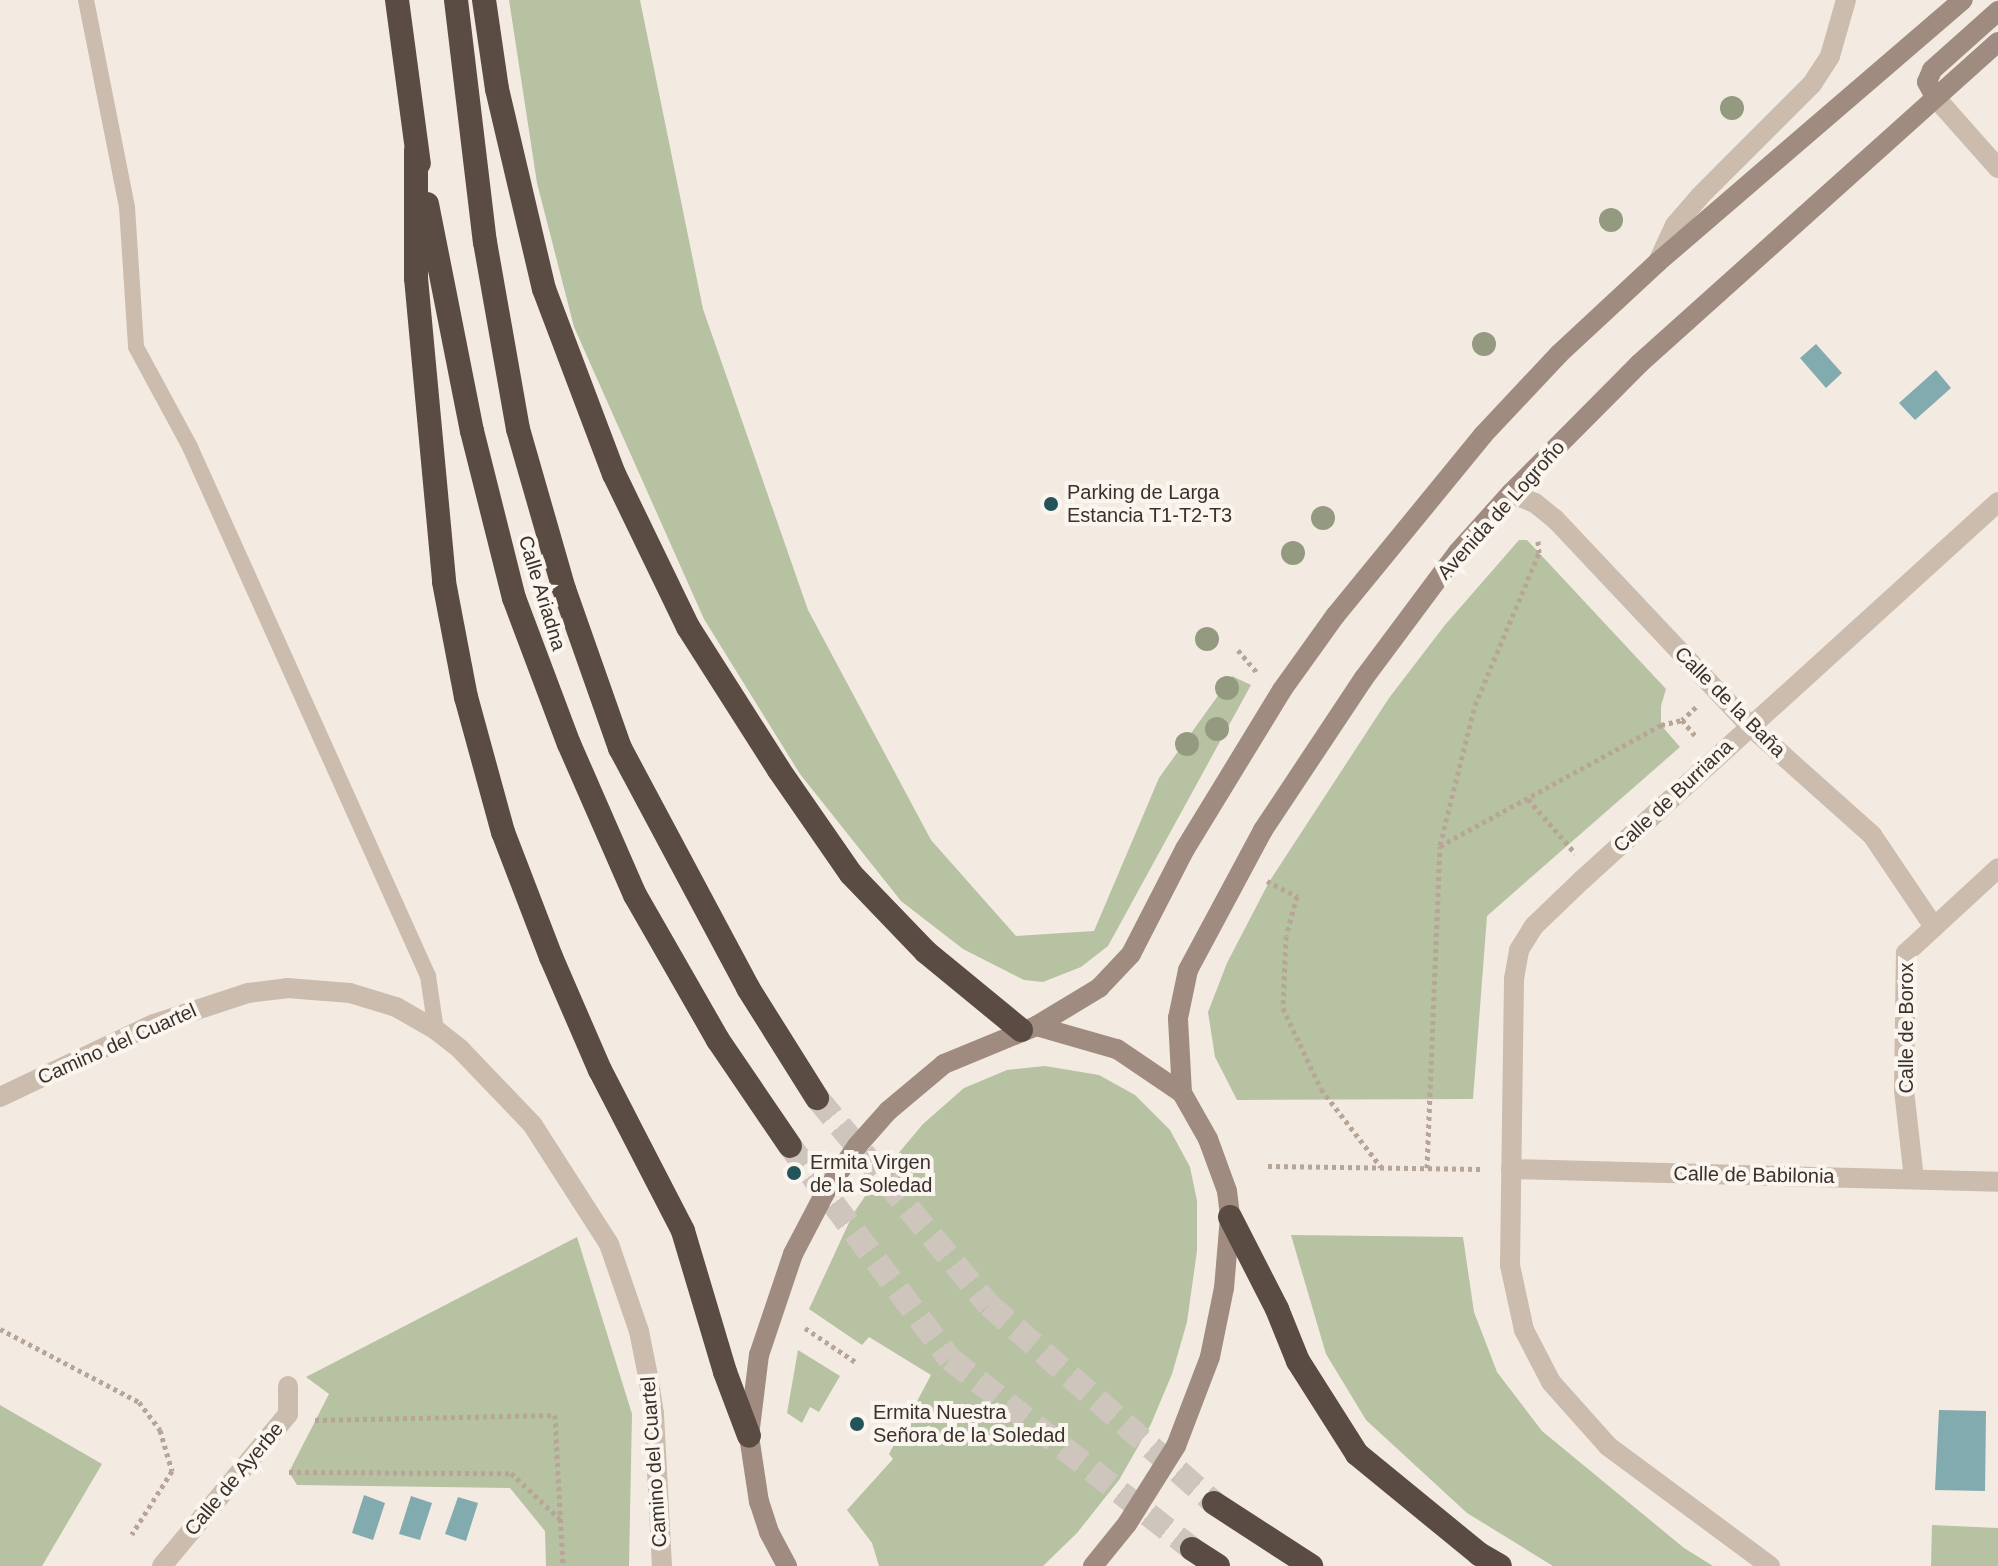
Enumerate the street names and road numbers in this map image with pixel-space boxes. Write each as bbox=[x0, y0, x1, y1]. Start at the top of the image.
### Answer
street label: Avenida de Logroño bbox=[1432, 436, 1570, 584]
street label: Calle Ariadna bbox=[513, 532, 571, 654]
street label: Calle de la Baña bbox=[1670, 642, 1790, 762]
street label: Calle de Burriana bbox=[1608, 735, 1738, 857]
street label: Calle de Borox bbox=[1894, 962, 1918, 1094]
street label: Camino del Cuartel bbox=[34, 998, 200, 1090]
street label: Calle de Babilonia bbox=[1673, 1162, 1835, 1188]
street label: Camino del Cuartel bbox=[636, 1376, 672, 1548]
street label: Calle de Ayerbe bbox=[179, 1417, 289, 1541]

